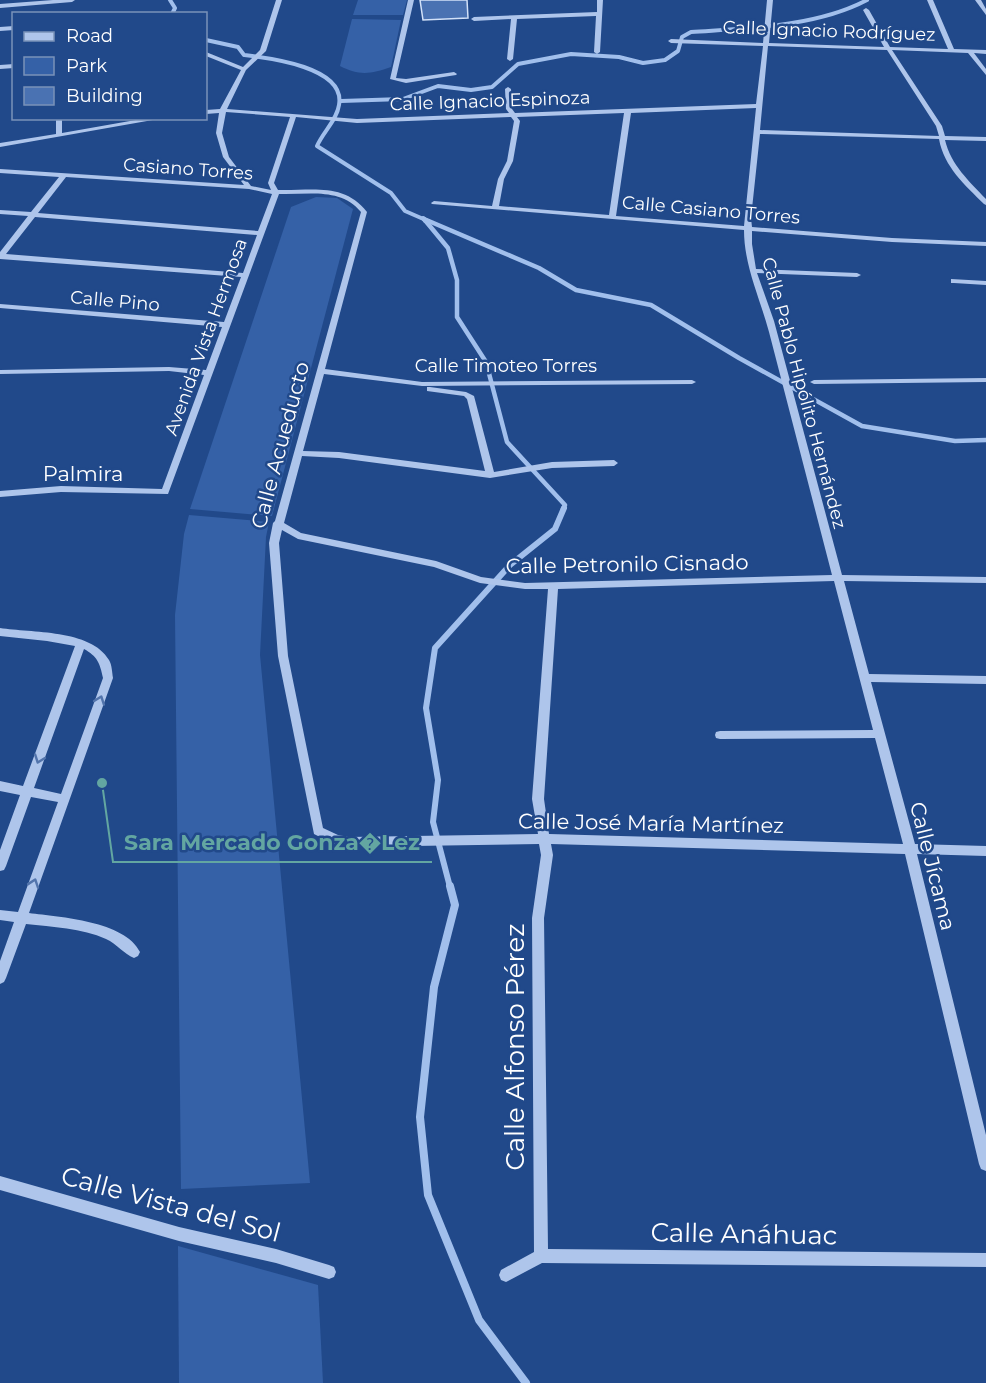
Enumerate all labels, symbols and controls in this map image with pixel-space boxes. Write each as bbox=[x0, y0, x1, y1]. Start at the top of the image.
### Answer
legend bbox=[12, 12, 207, 120]
street label: Calle Ignacio Rodríguez bbox=[722, 16, 936, 46]
text: Road bbox=[66, 25, 113, 47]
text: Park bbox=[66, 55, 107, 77]
text: Building bbox=[66, 85, 143, 107]
street label: Calle Ignacio Espinoza bbox=[389, 87, 591, 115]
street label: Casiano Torres bbox=[122, 153, 254, 185]
street label: Calle Casiano Torres bbox=[621, 191, 801, 229]
street label: Avenida Vista Hermosa bbox=[160, 236, 252, 438]
street label: Calle Pablo Hipólito Hernández bbox=[757, 255, 851, 531]
street label: Calle Pino bbox=[69, 286, 161, 316]
street label: Calle Timoteo Torres bbox=[415, 355, 597, 377]
street label: Calle Acueducto bbox=[246, 359, 314, 531]
street label: Palmira bbox=[43, 461, 123, 486]
street label: Calle Petronilo Cisnado bbox=[505, 549, 749, 579]
one-way arrow bbox=[93, 695, 105, 706]
one-way arrow bbox=[34, 754, 47, 764]
street label: Calle Jícama bbox=[905, 799, 961, 933]
street label: Calle José María Martínez bbox=[518, 808, 784, 838]
callout: Sara Mercado Gonza�Lez bbox=[113, 822, 432, 862]
text: Sara Mercado Gonza�Lez bbox=[124, 829, 420, 856]
one-way arrow bbox=[27, 879, 40, 889]
street label: Calle Alfonso Pérez bbox=[499, 924, 531, 1170]
street label: Calle Vista del Sol bbox=[58, 1159, 284, 1249]
street label: Calle Anáhuac bbox=[650, 1216, 838, 1252]

